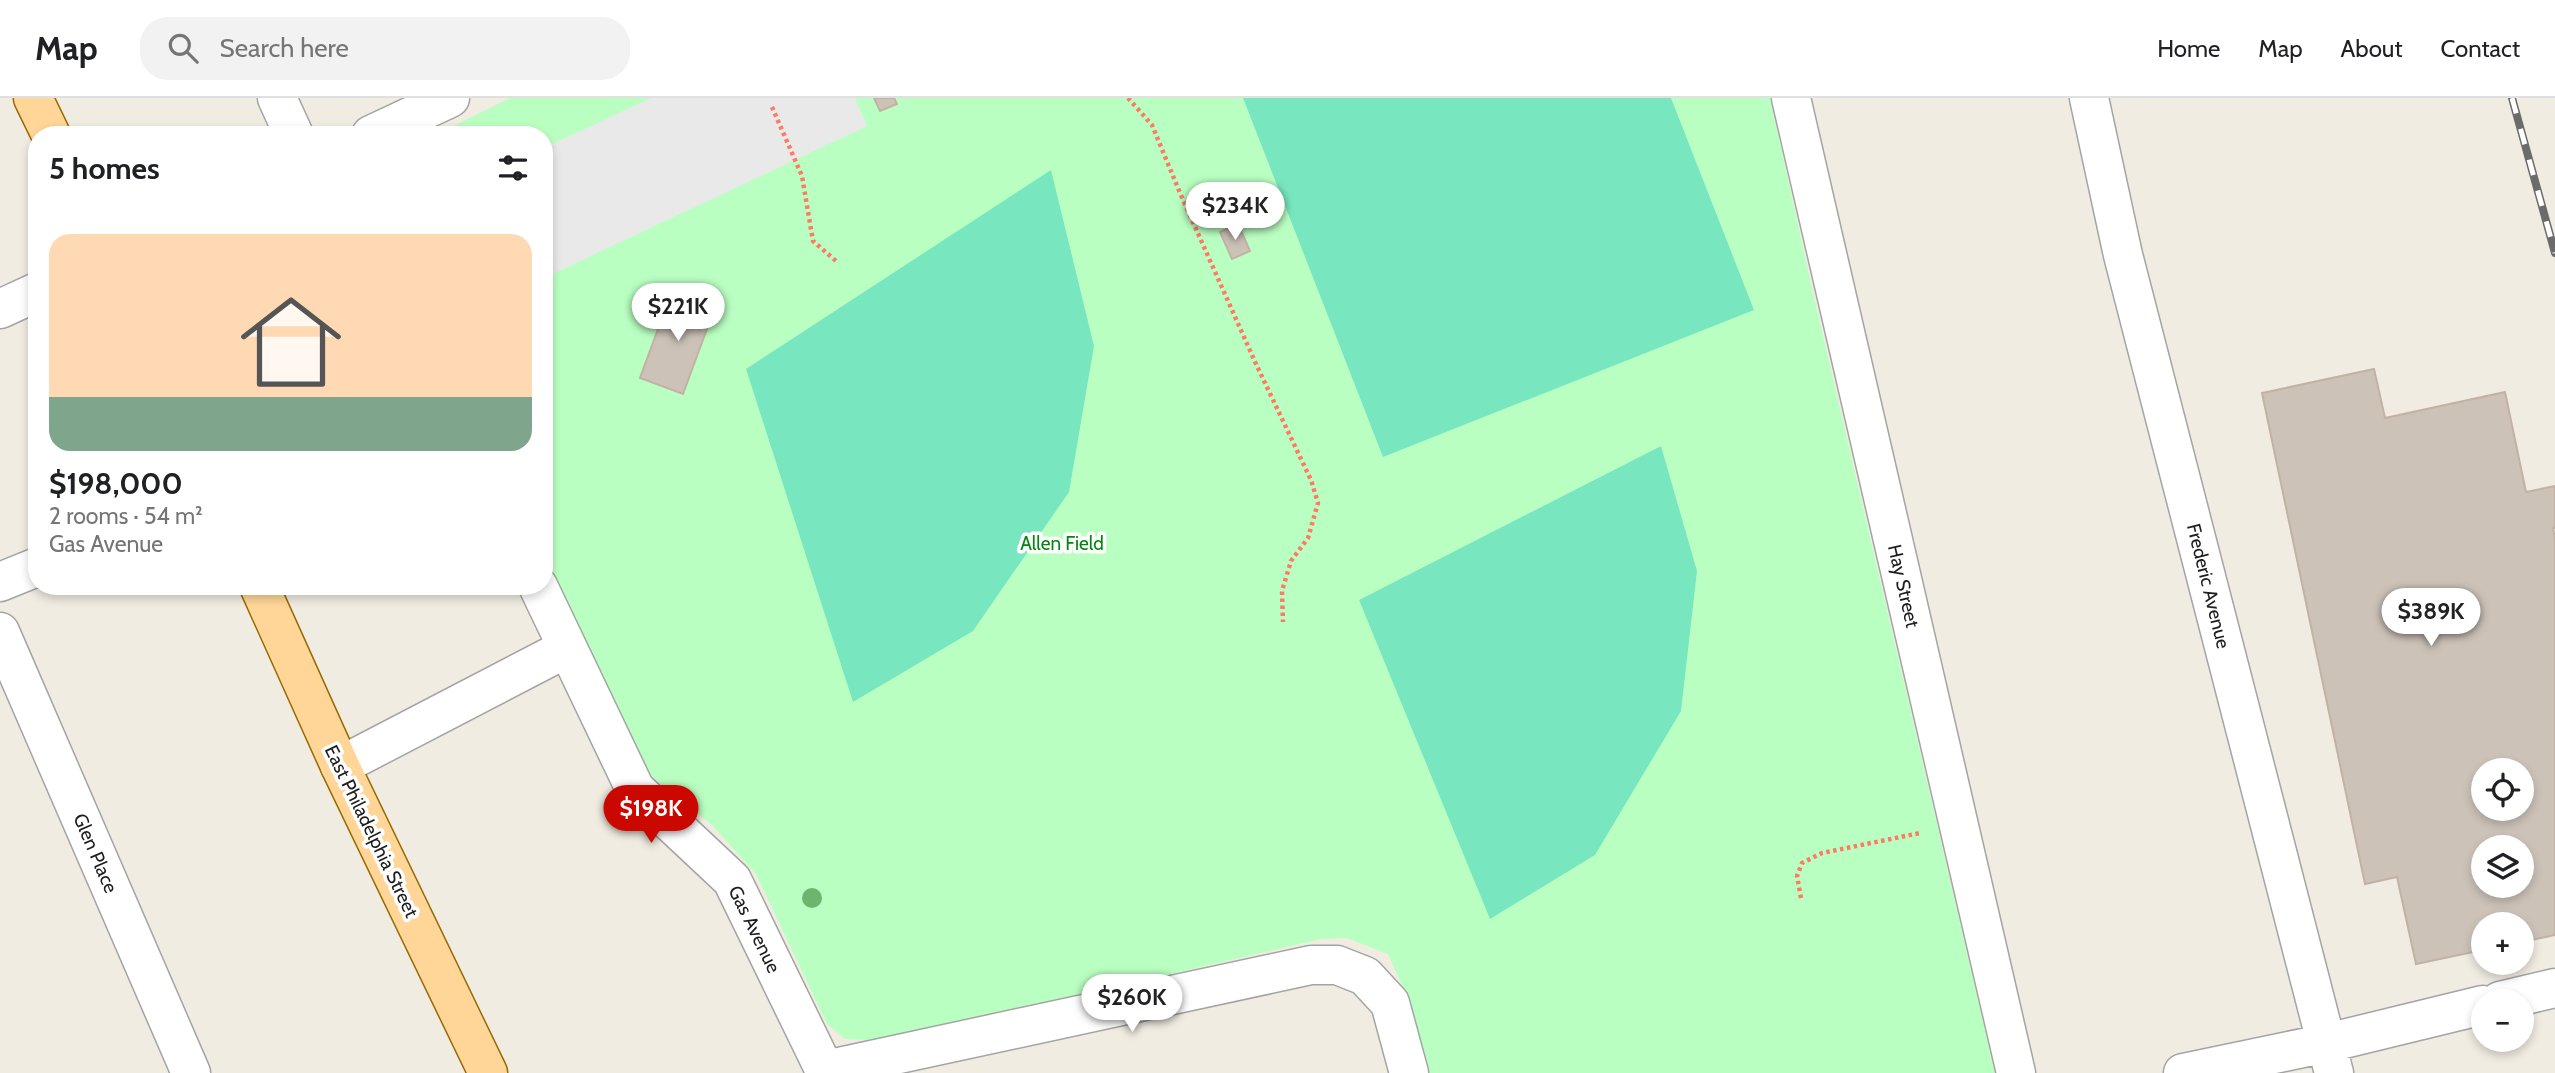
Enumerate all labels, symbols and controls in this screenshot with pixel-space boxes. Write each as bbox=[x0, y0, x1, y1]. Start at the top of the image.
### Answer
search box bbox=[140, 17, 630, 80]
text: Map bbox=[35, 28, 98, 68]
icon: search bbox=[164, 29, 202, 67]
text: Search here bbox=[220, 32, 349, 64]
text: Home bbox=[2157, 34, 2220, 63]
text: Map bbox=[2258, 34, 2303, 63]
text: About bbox=[2341, 34, 2403, 63]
text: Contact bbox=[2441, 34, 2520, 63]
icon: filters bbox=[494, 149, 532, 187]
text: 5 homes bbox=[49, 150, 160, 187]
pin: $234K bbox=[1186, 183, 1284, 242]
text: $234K bbox=[1202, 191, 1268, 219]
icon: home bbox=[228, 279, 354, 405]
pin: $221K bbox=[629, 284, 727, 343]
text: $221K bbox=[648, 292, 708, 320]
text: $198,000 bbox=[49, 465, 183, 502]
text: 2 rooms · 54 m² bbox=[49, 502, 203, 530]
street label: Frederic Avenue bbox=[2182, 521, 2235, 651]
text: Gas Avenue bbox=[49, 530, 163, 558]
park label: Allen Field bbox=[1020, 532, 1104, 555]
street label: Hay Street bbox=[1883, 542, 1924, 631]
pin: $389K bbox=[2382, 588, 2480, 648]
text: $389K bbox=[2398, 597, 2464, 625]
street label: East Philadelphia Street bbox=[320, 741, 424, 922]
map controls bbox=[2471, 758, 2534, 1052]
button: locate bbox=[2471, 758, 2534, 821]
pin: $198K bbox=[602, 786, 700, 845]
text: $198K bbox=[619, 794, 683, 822]
street label: Glen Place bbox=[68, 810, 123, 897]
button: layers bbox=[2471, 835, 2534, 898]
street label: Gas Avenue bbox=[724, 882, 786, 977]
button: + bbox=[2471, 912, 2534, 975]
pin: $260K bbox=[1083, 974, 1181, 1034]
text: $260K bbox=[1097, 983, 1167, 1011]
button: − bbox=[2471, 989, 2534, 1052]

